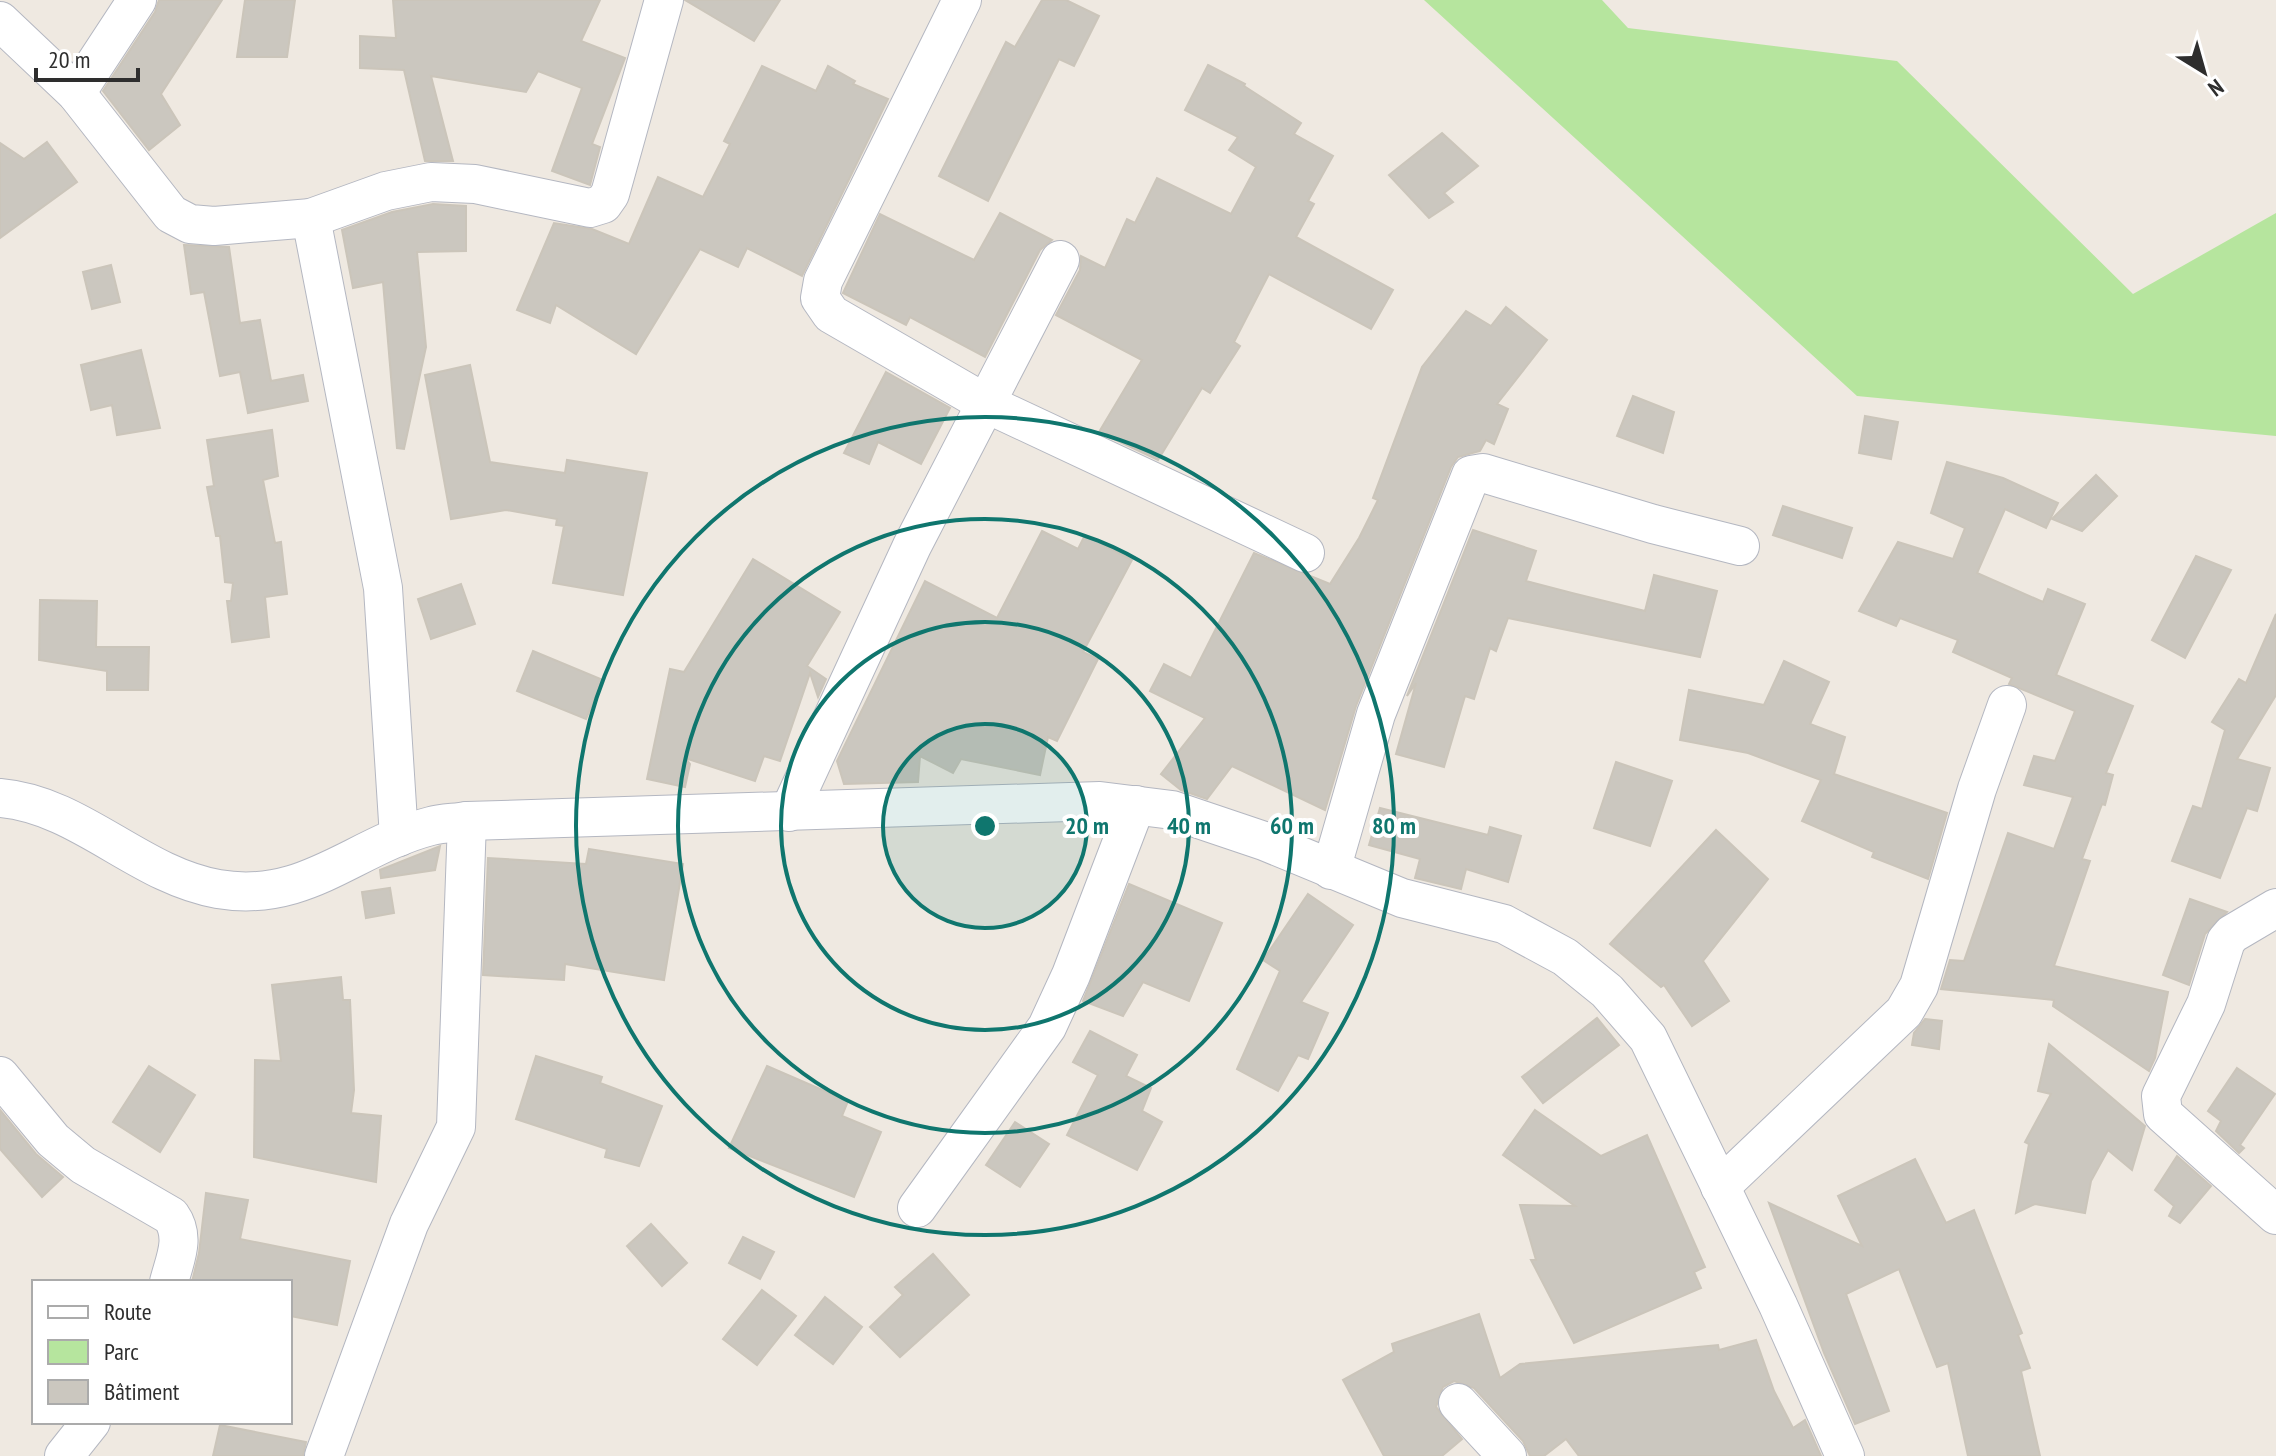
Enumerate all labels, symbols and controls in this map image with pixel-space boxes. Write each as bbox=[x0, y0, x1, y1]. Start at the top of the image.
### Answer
scale bar bbox=[36, 32, 138, 82]
north arrow bbox=[2164, 32, 2244, 112]
text: 20 m bbox=[48, 44, 90, 75]
text: N bbox=[2203, 73, 2229, 103]
text: 20 m bbox=[1065, 810, 1109, 841]
text: 40 m bbox=[1167, 810, 1211, 841]
text: 60 m bbox=[1270, 810, 1314, 841]
text: 80 m bbox=[1372, 810, 1416, 841]
centre of rings bbox=[971, 812, 999, 840]
legend bbox=[32, 1280, 292, 1424]
text: Route bbox=[104, 1296, 152, 1327]
text: Parc bbox=[104, 1336, 139, 1367]
text: Bâtiment bbox=[104, 1376, 180, 1407]

